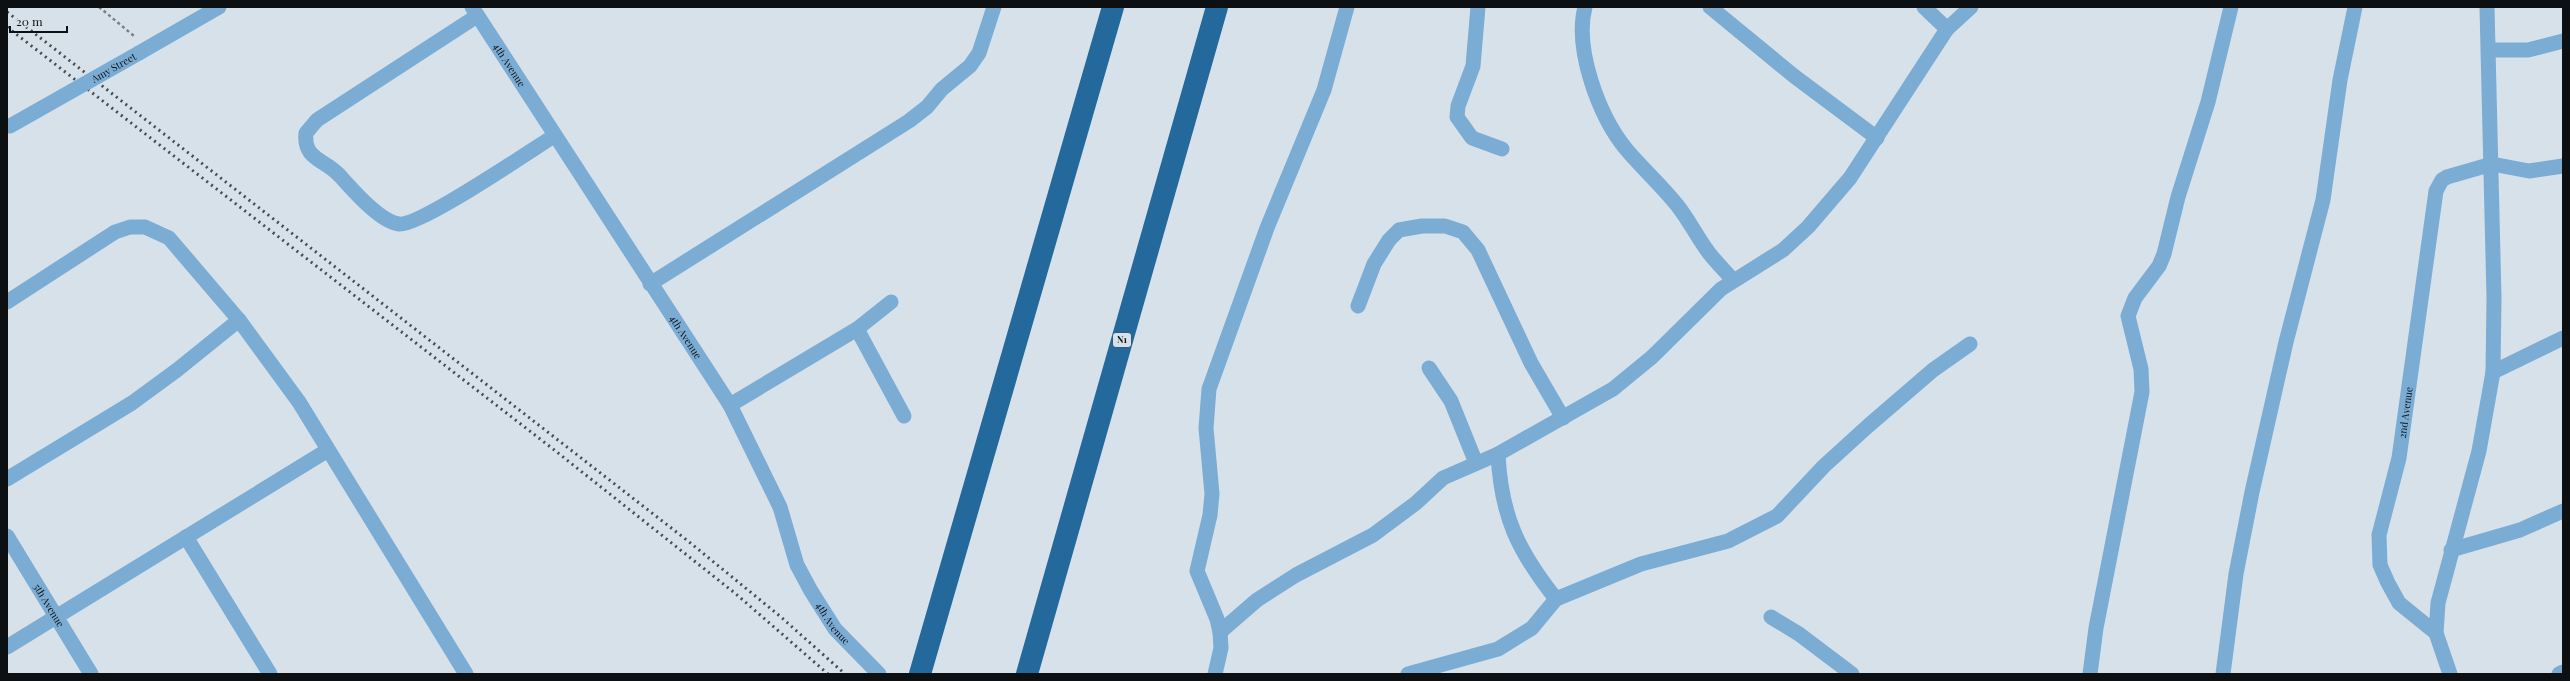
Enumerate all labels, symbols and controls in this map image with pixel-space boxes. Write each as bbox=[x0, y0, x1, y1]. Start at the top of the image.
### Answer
scale bar bbox=[10, 8, 67, 34]
text: 20 m bbox=[16, 13, 43, 29]
street label: 4th Avenue bbox=[490, 40, 529, 90]
street label: Amy Street bbox=[88, 49, 139, 86]
street label: 4th Avenue bbox=[666, 312, 705, 361]
road number: N1 bbox=[1113, 333, 1131, 347]
street label: 2nd Avenue bbox=[2395, 386, 2416, 439]
street label: 5th Avenue bbox=[30, 581, 68, 630]
street label: 4th Avenue bbox=[813, 599, 853, 647]

